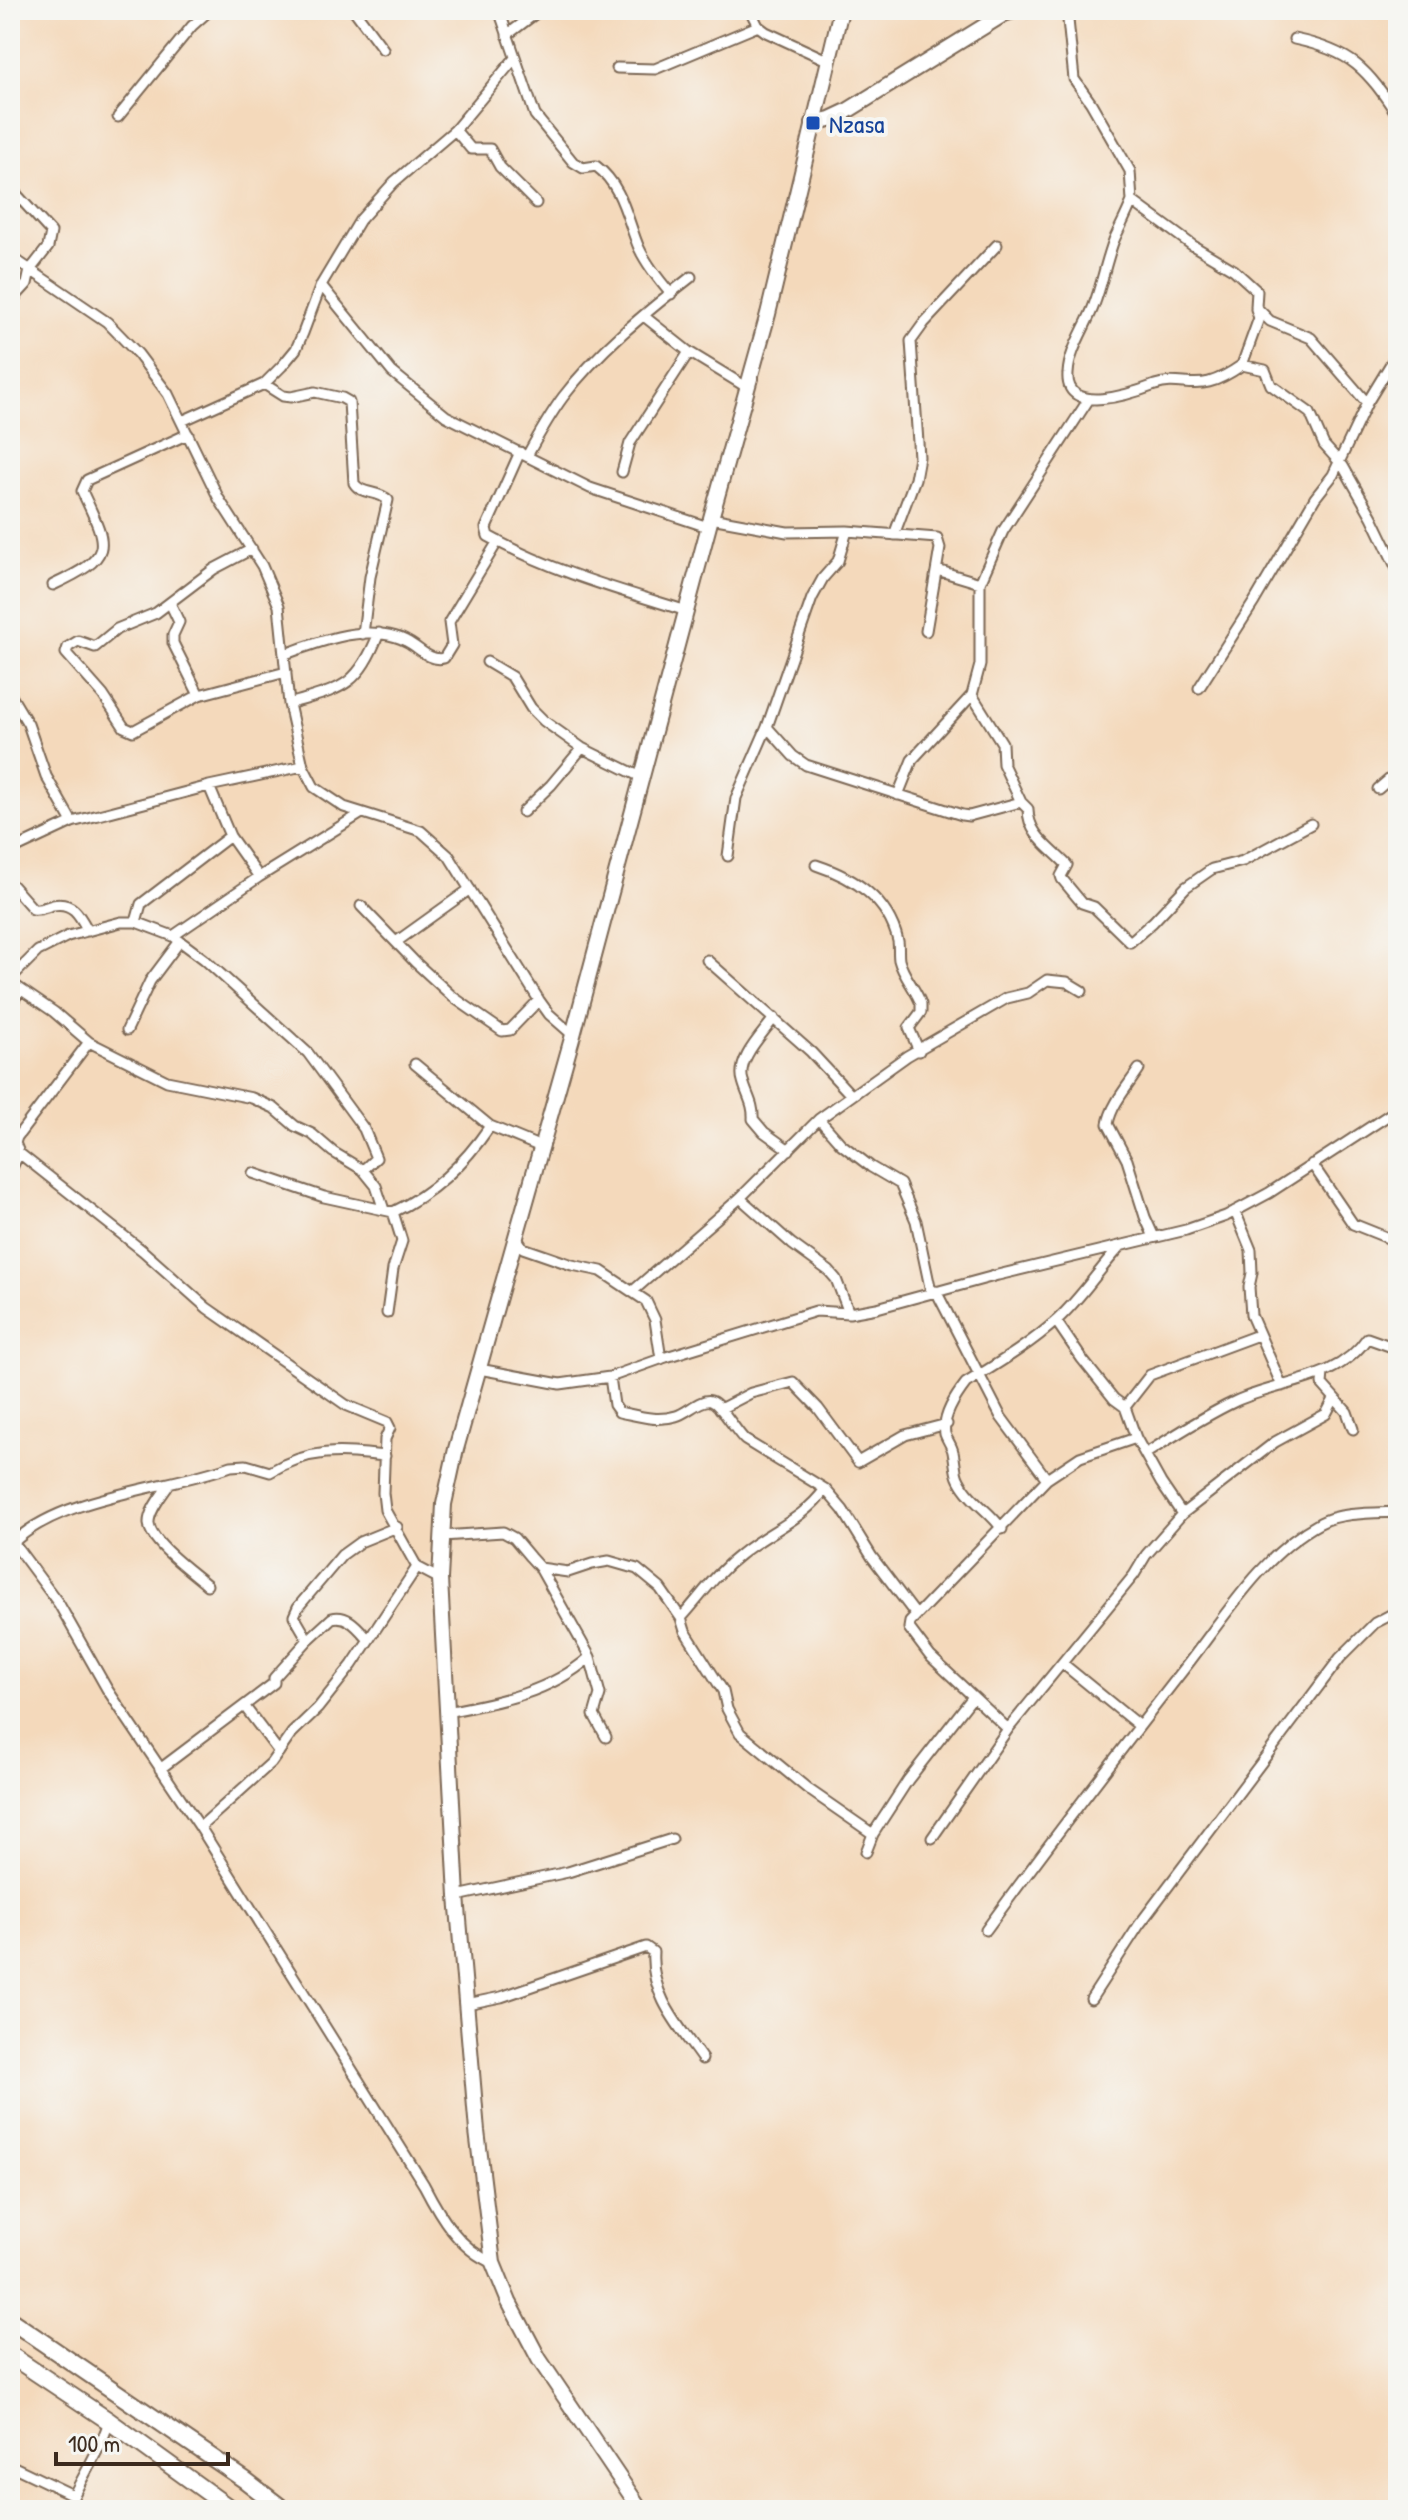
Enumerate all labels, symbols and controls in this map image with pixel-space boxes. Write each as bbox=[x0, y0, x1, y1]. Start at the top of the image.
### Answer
place label: Nzasa bbox=[829, 106, 884, 141]
marker: Nzasa bbox=[804, 114, 822, 132]
scale bar bbox=[56, 2416, 228, 2466]
text: 100 m bbox=[68, 2427, 120, 2459]

